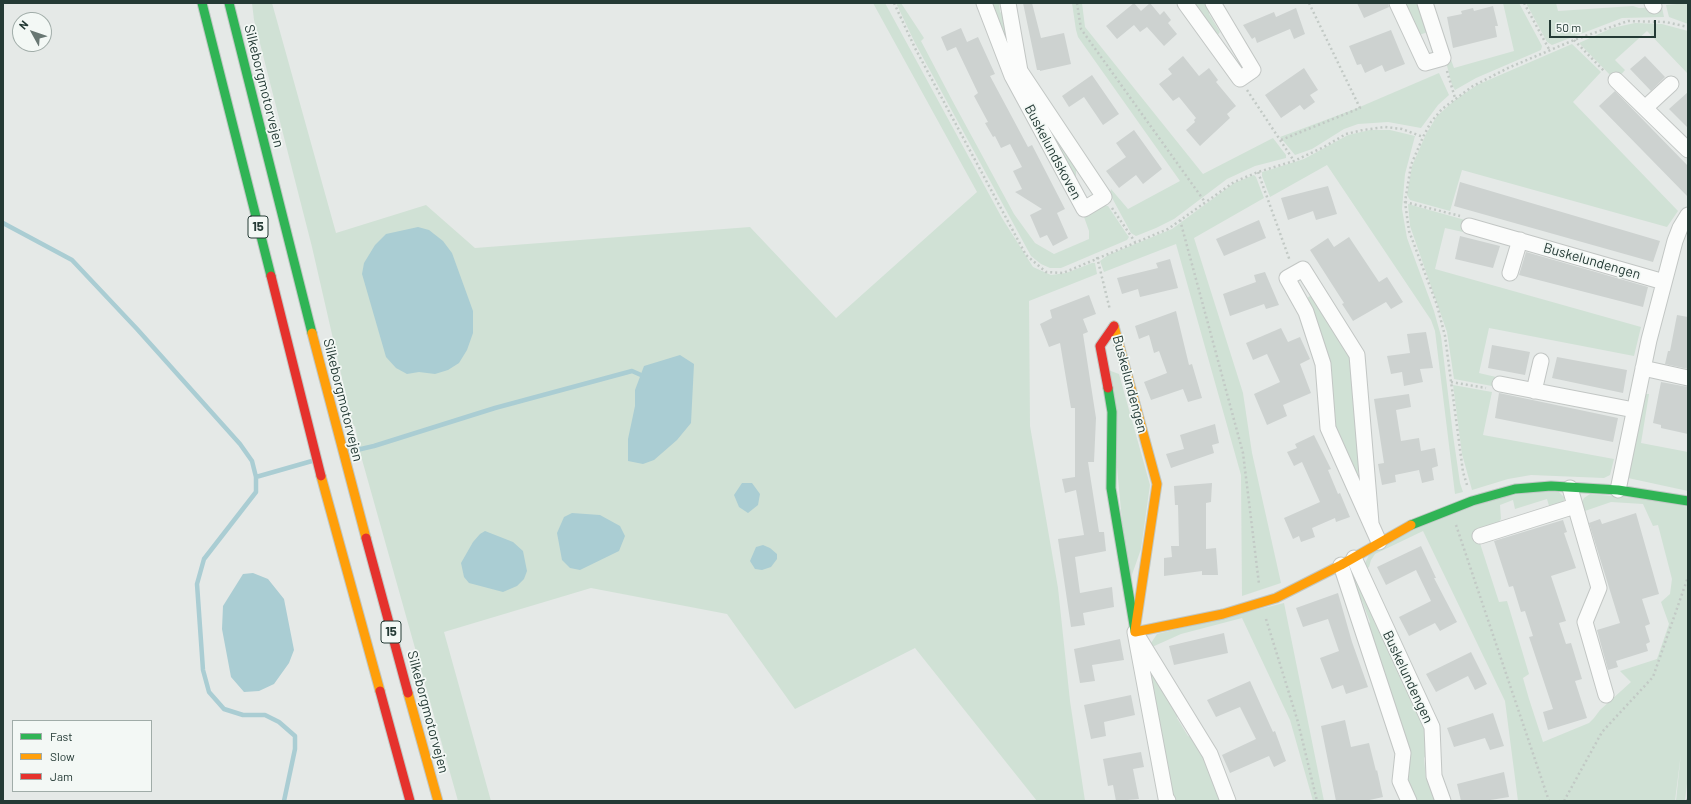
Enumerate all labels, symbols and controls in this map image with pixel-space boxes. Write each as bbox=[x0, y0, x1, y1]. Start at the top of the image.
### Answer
north arrow bbox=[12, 12, 52, 52]
scale bar bbox=[1551, 12, 1658, 38]
text: N bbox=[16, 18, 31, 32]
text: 50 m bbox=[1556, 20, 1581, 34]
street label: Silkeborgmotorvejen bbox=[241, 23, 287, 149]
street label: Buskelundskoven bbox=[1021, 102, 1085, 202]
road number: 15 bbox=[248, 216, 268, 238]
street label: Buskelundengen bbox=[1541, 239, 1643, 283]
street label: Buskelundengen bbox=[1109, 333, 1151, 435]
street label: Silkeborgmotorvejen bbox=[320, 337, 366, 463]
road number: 15 bbox=[381, 621, 401, 643]
street label: Buskelundengen bbox=[1379, 628, 1437, 726]
street label: Silkeborgmotorvejen bbox=[404, 649, 452, 775]
legend bbox=[12, 720, 152, 792]
text: Fast bbox=[50, 729, 73, 743]
text: Slow bbox=[50, 749, 75, 763]
text: Jam bbox=[50, 769, 73, 783]

